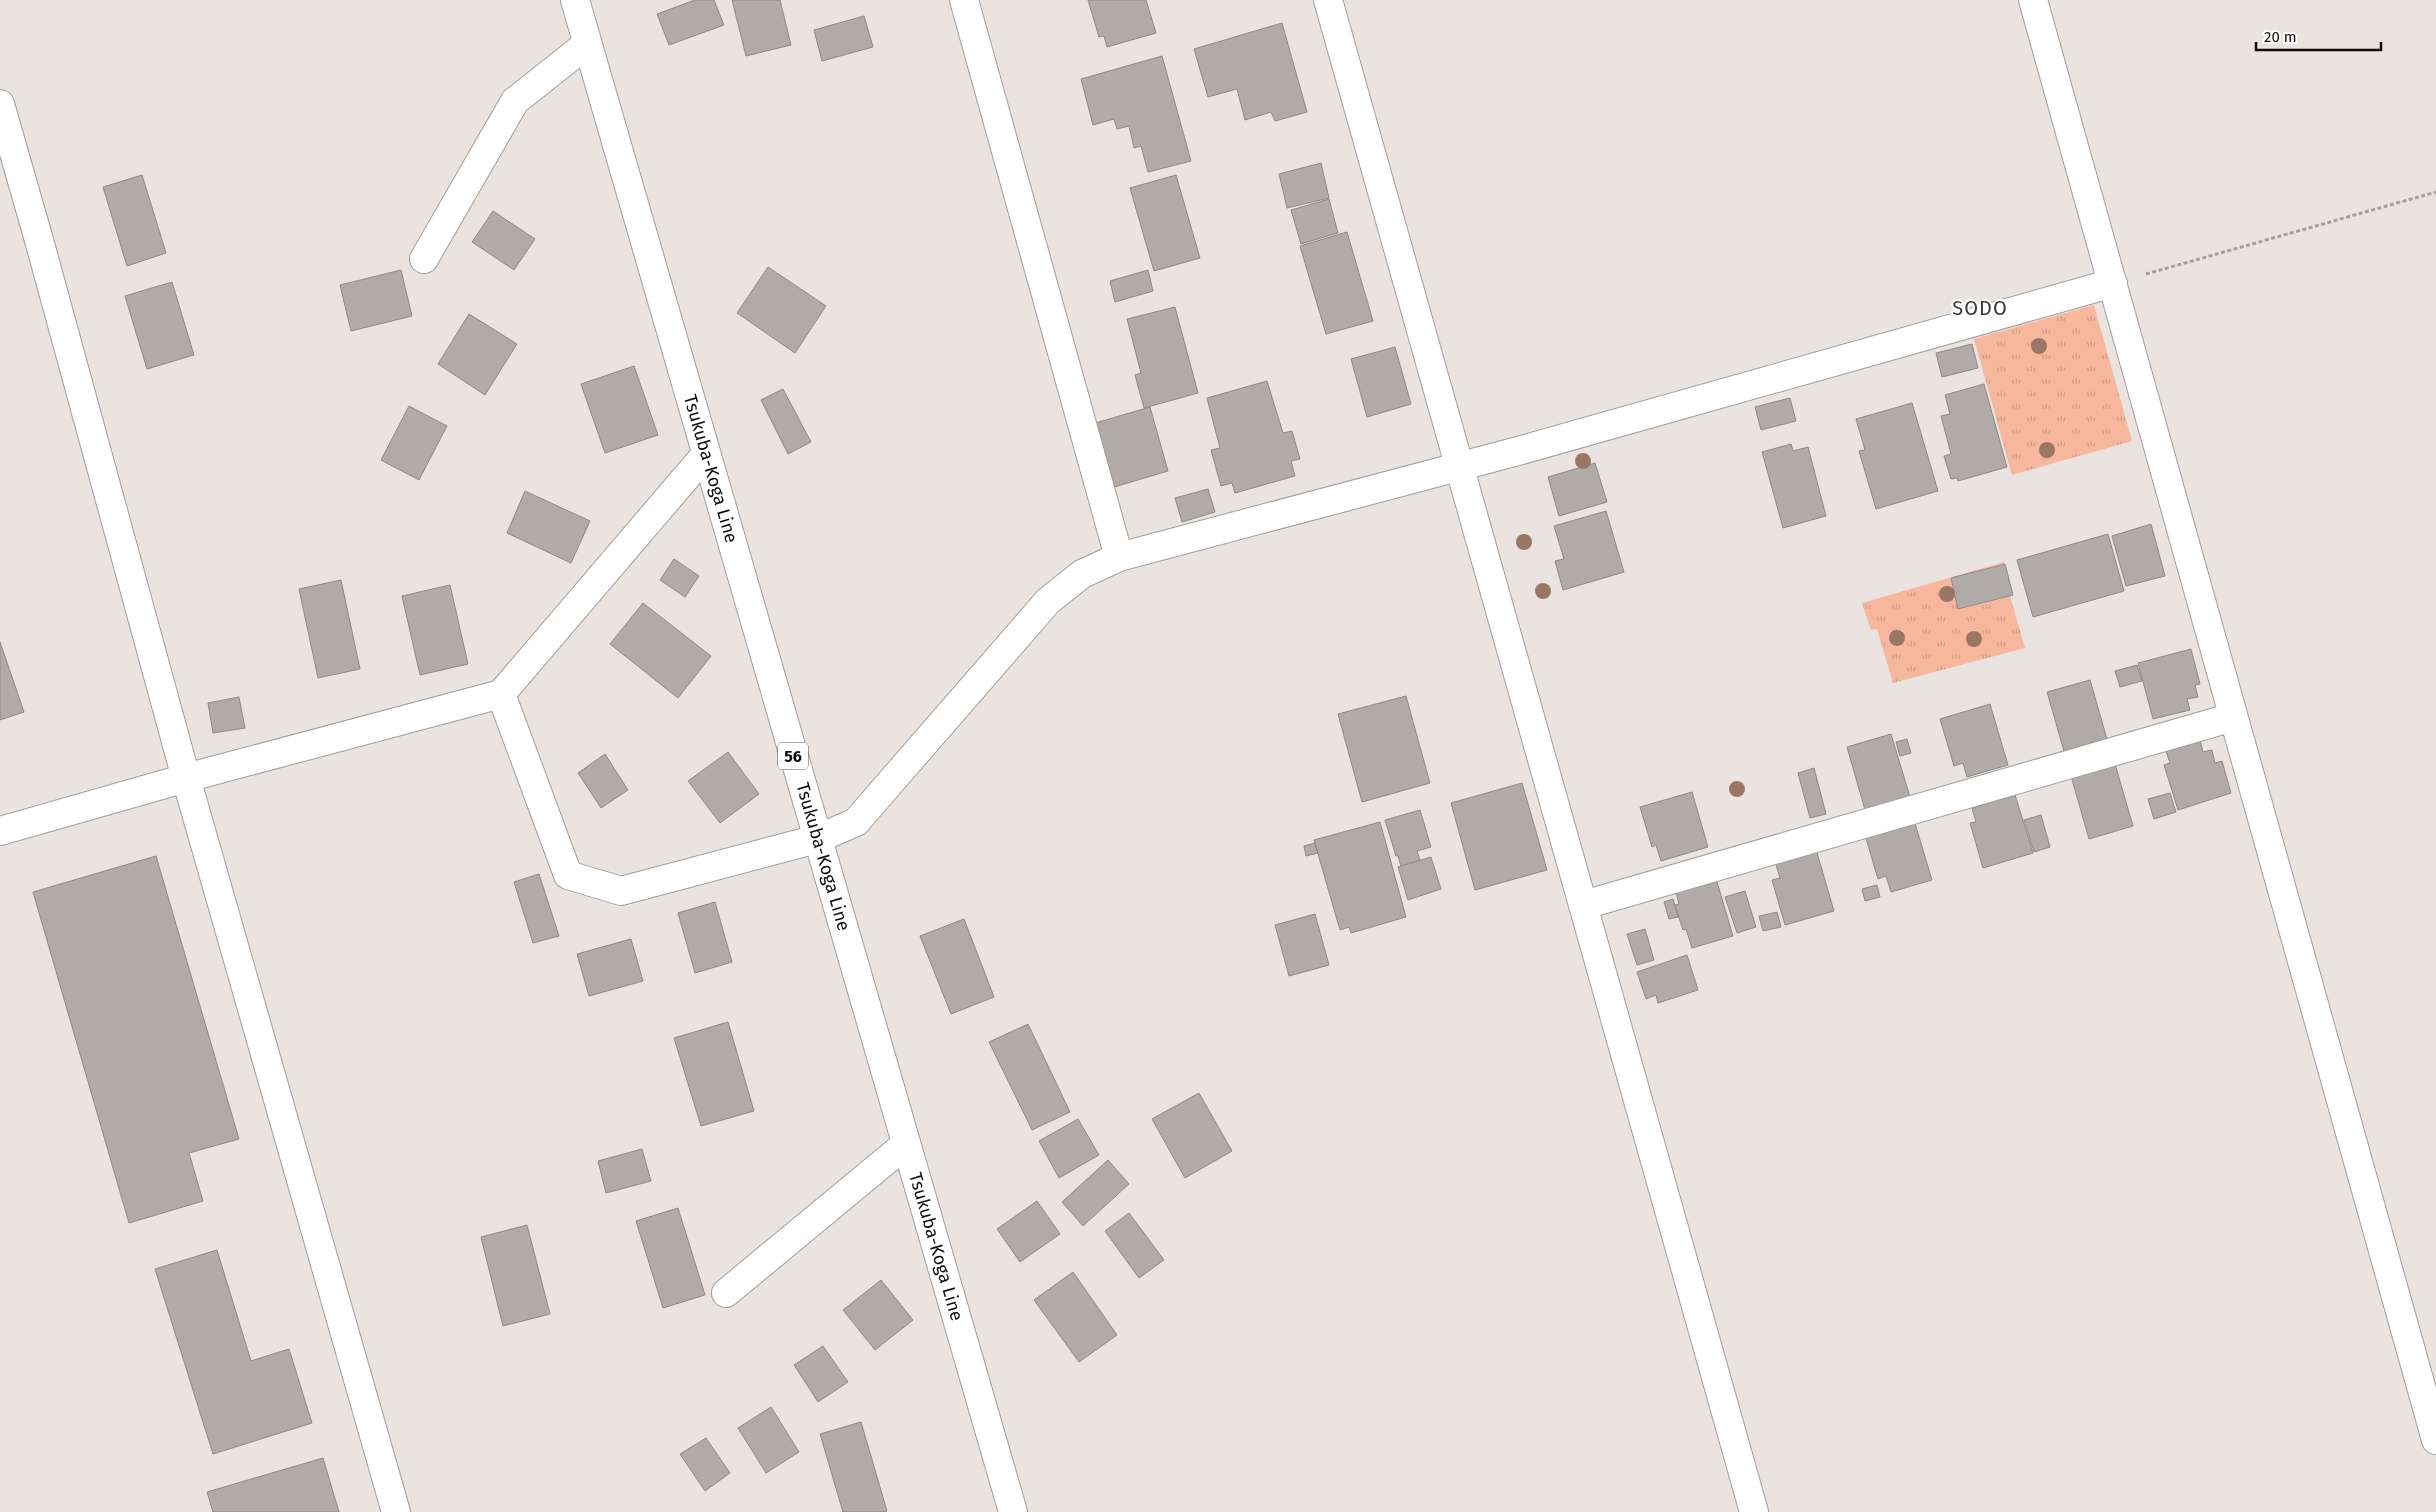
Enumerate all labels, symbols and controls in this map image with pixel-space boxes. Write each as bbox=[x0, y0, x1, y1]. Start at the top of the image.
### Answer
scale bar bbox=[2256, 20, 2381, 52]
text: 20 m bbox=[2264, 28, 2297, 46]
district label: SODO bbox=[1952, 296, 2008, 320]
street label: Tsukuba-Koga Line bbox=[679, 392, 743, 545]
road number: 56 bbox=[778, 742, 808, 769]
street label: Tsukuba-Koga Line bbox=[791, 780, 855, 933]
street label: Tsukuba-Koga Line bbox=[904, 1170, 968, 1323]

